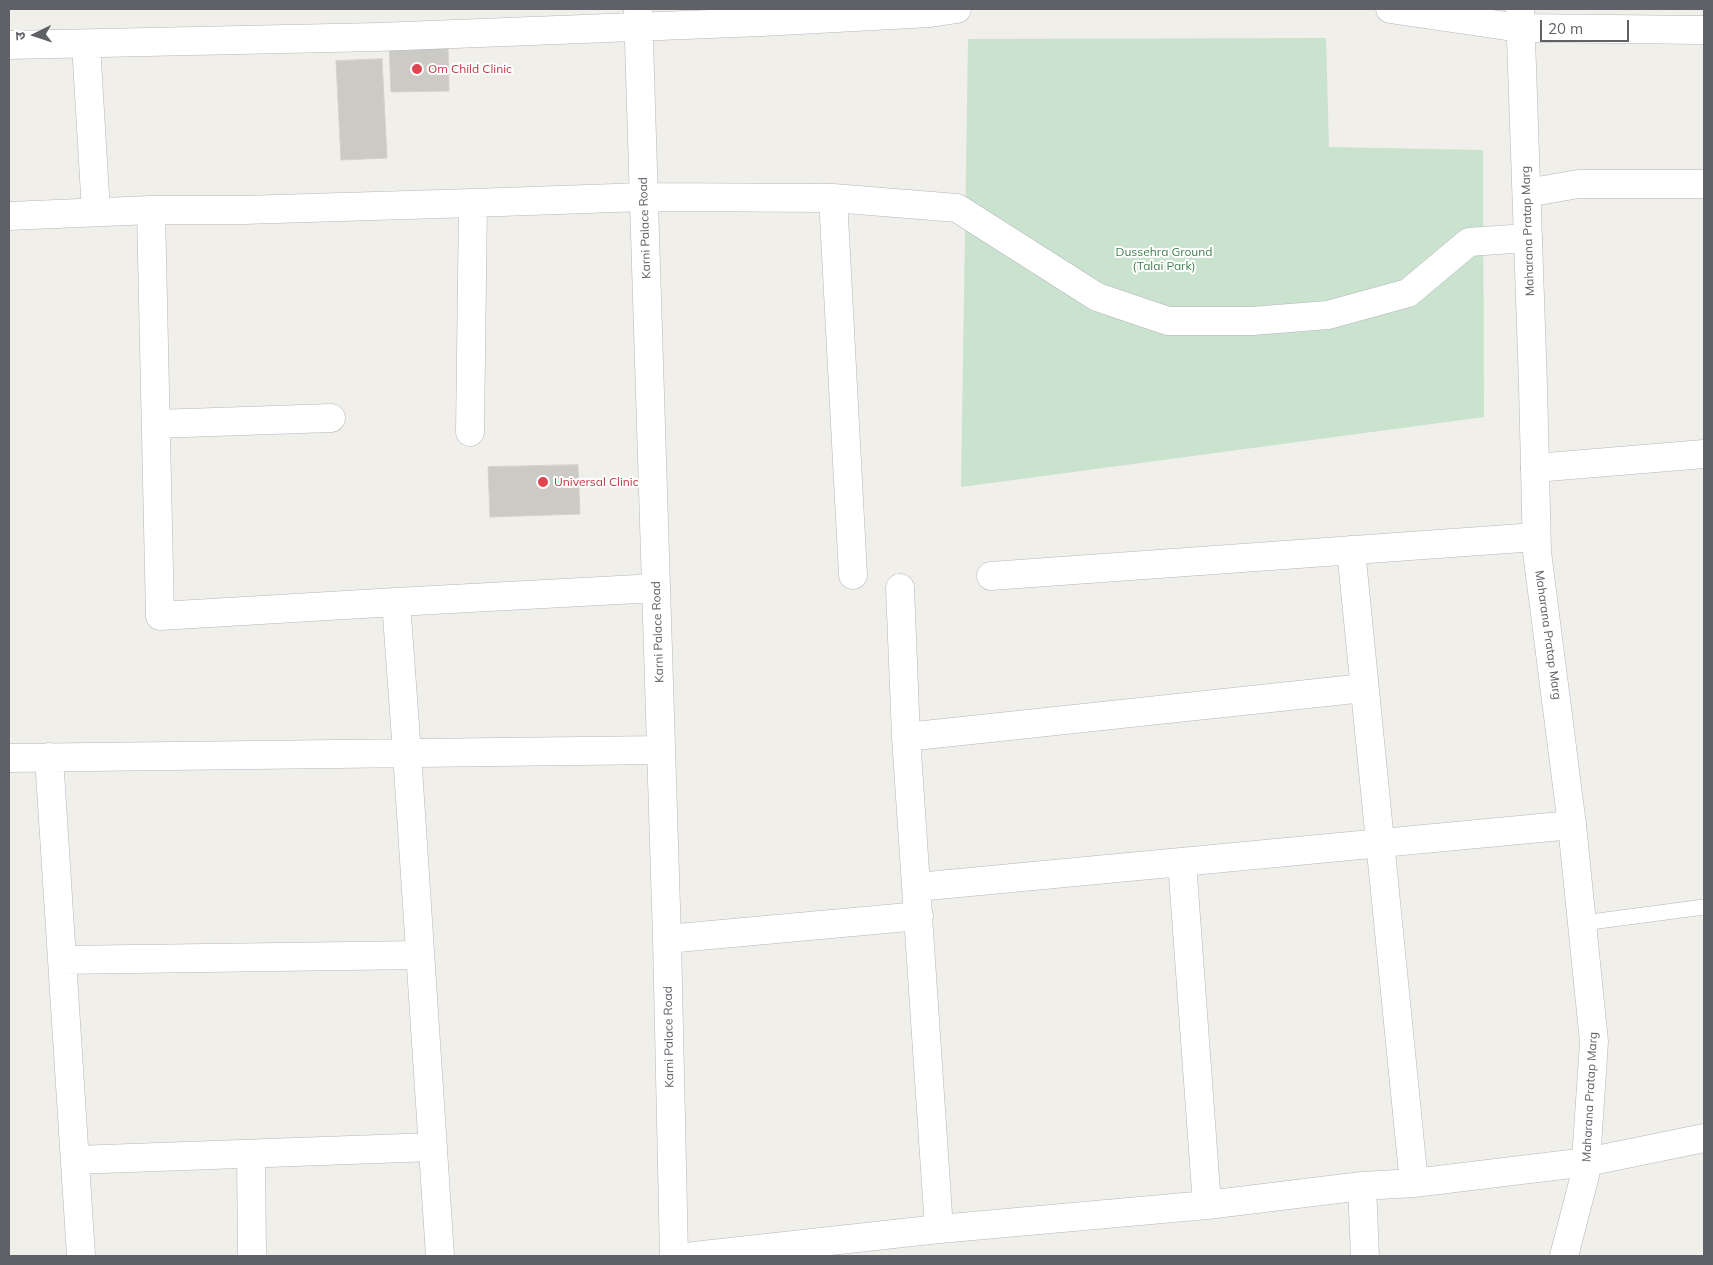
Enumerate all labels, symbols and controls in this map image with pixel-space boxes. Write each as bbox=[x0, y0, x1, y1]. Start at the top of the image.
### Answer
north arrow bbox=[10, 10, 60, 60]
scale bar bbox=[1543, 10, 1632, 42]
text: 20 m bbox=[1548, 19, 1583, 38]
text: उ bbox=[11, 31, 29, 41]
marker: Om Child Clinic bbox=[410, 62, 424, 76]
place label: Om Child Clinic bbox=[428, 62, 512, 76]
street label: Maharana Pratap Marg bbox=[1519, 166, 1537, 296]
street label: Karni Palace Road bbox=[636, 177, 654, 279]
park label: Dussehra Ground (Talai Park) bbox=[1115, 245, 1213, 273]
marker: Universal Clinic bbox=[536, 475, 550, 489]
place label: Universal Clinic bbox=[554, 475, 639, 489]
street label: Maharana Pratap Marg bbox=[1532, 569, 1564, 701]
street label: Karni Palace Road bbox=[649, 581, 667, 683]
street label: Karni Palace Road bbox=[661, 986, 677, 1088]
street label: Maharana Pratap Marg bbox=[1579, 1031, 1601, 1163]

